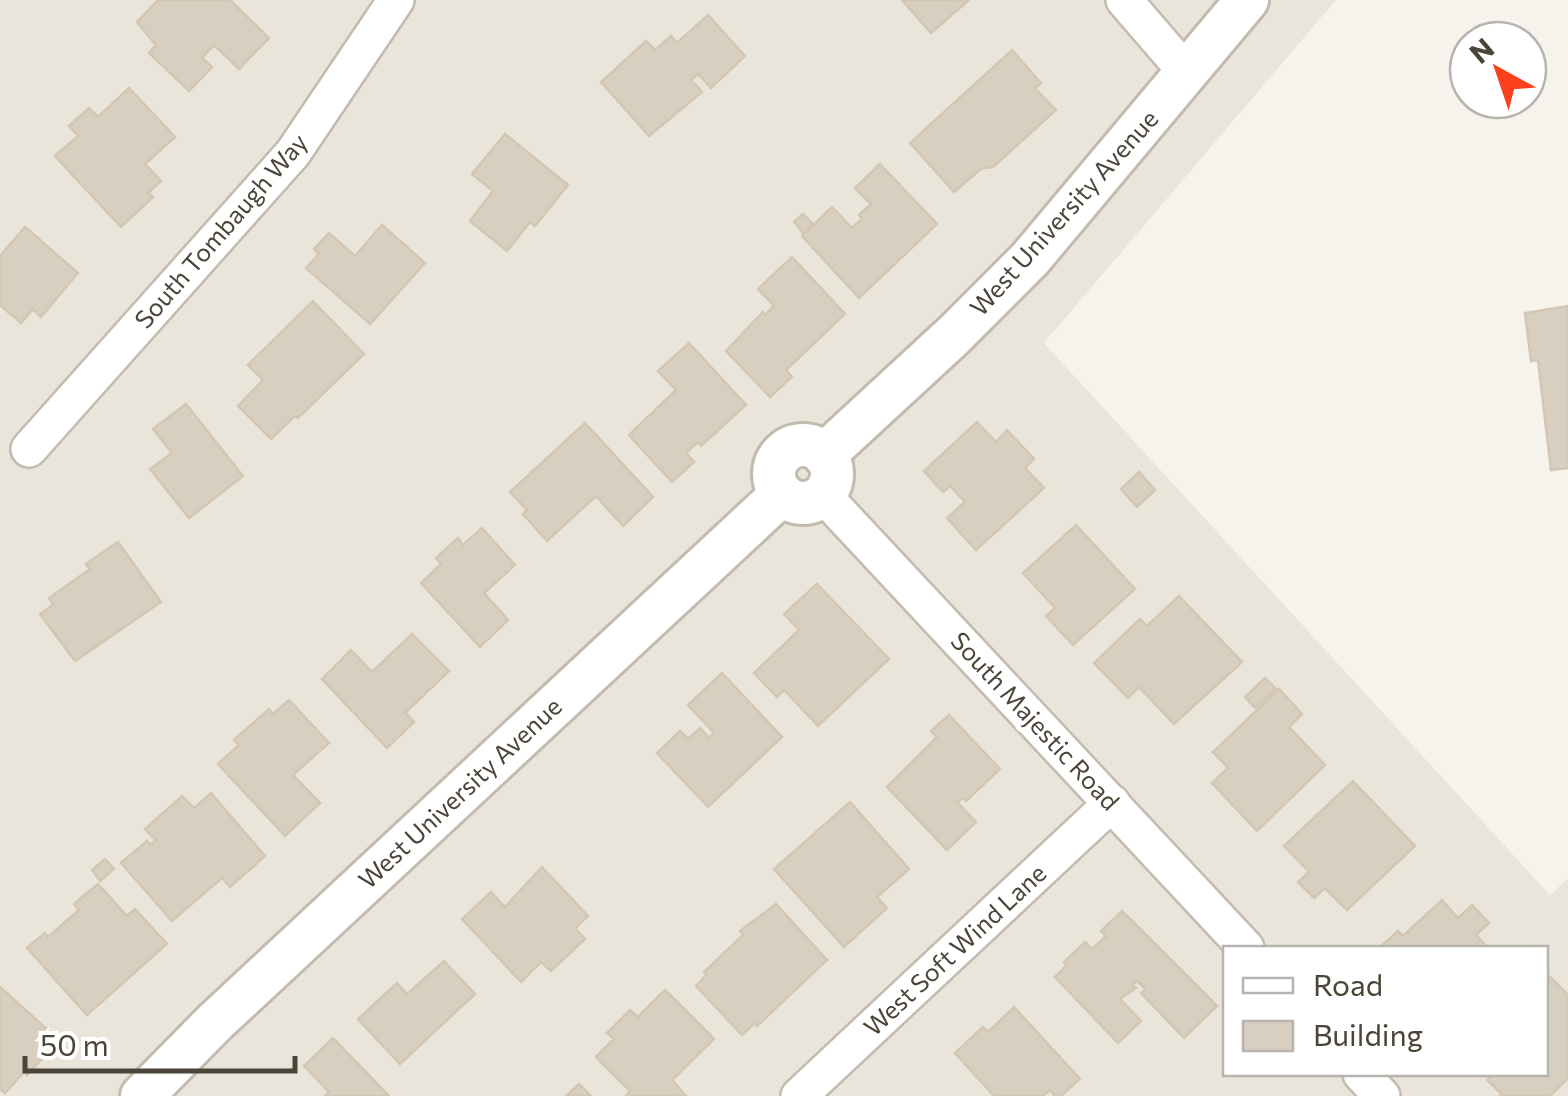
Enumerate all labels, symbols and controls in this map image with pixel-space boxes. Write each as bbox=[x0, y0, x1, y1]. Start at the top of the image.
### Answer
north arrow bbox=[1448, 20, 1548, 120]
text: N bbox=[1462, 30, 1500, 70]
street label: West University Avenue bbox=[963, 103, 1164, 321]
street label: South Tombaugh Way bbox=[128, 127, 313, 334]
street label: South Majestic Road bbox=[945, 625, 1126, 816]
street label: West University Avenue bbox=[352, 690, 567, 894]
street label: West Soft Wind Lane bbox=[857, 857, 1052, 1041]
legend bbox=[1223, 946, 1548, 1076]
text: Road bbox=[1313, 965, 1383, 1002]
scale bar bbox=[25, 1011, 295, 1073]
text: Building bbox=[1313, 1015, 1423, 1052]
text: 50 m bbox=[40, 1025, 109, 1062]

